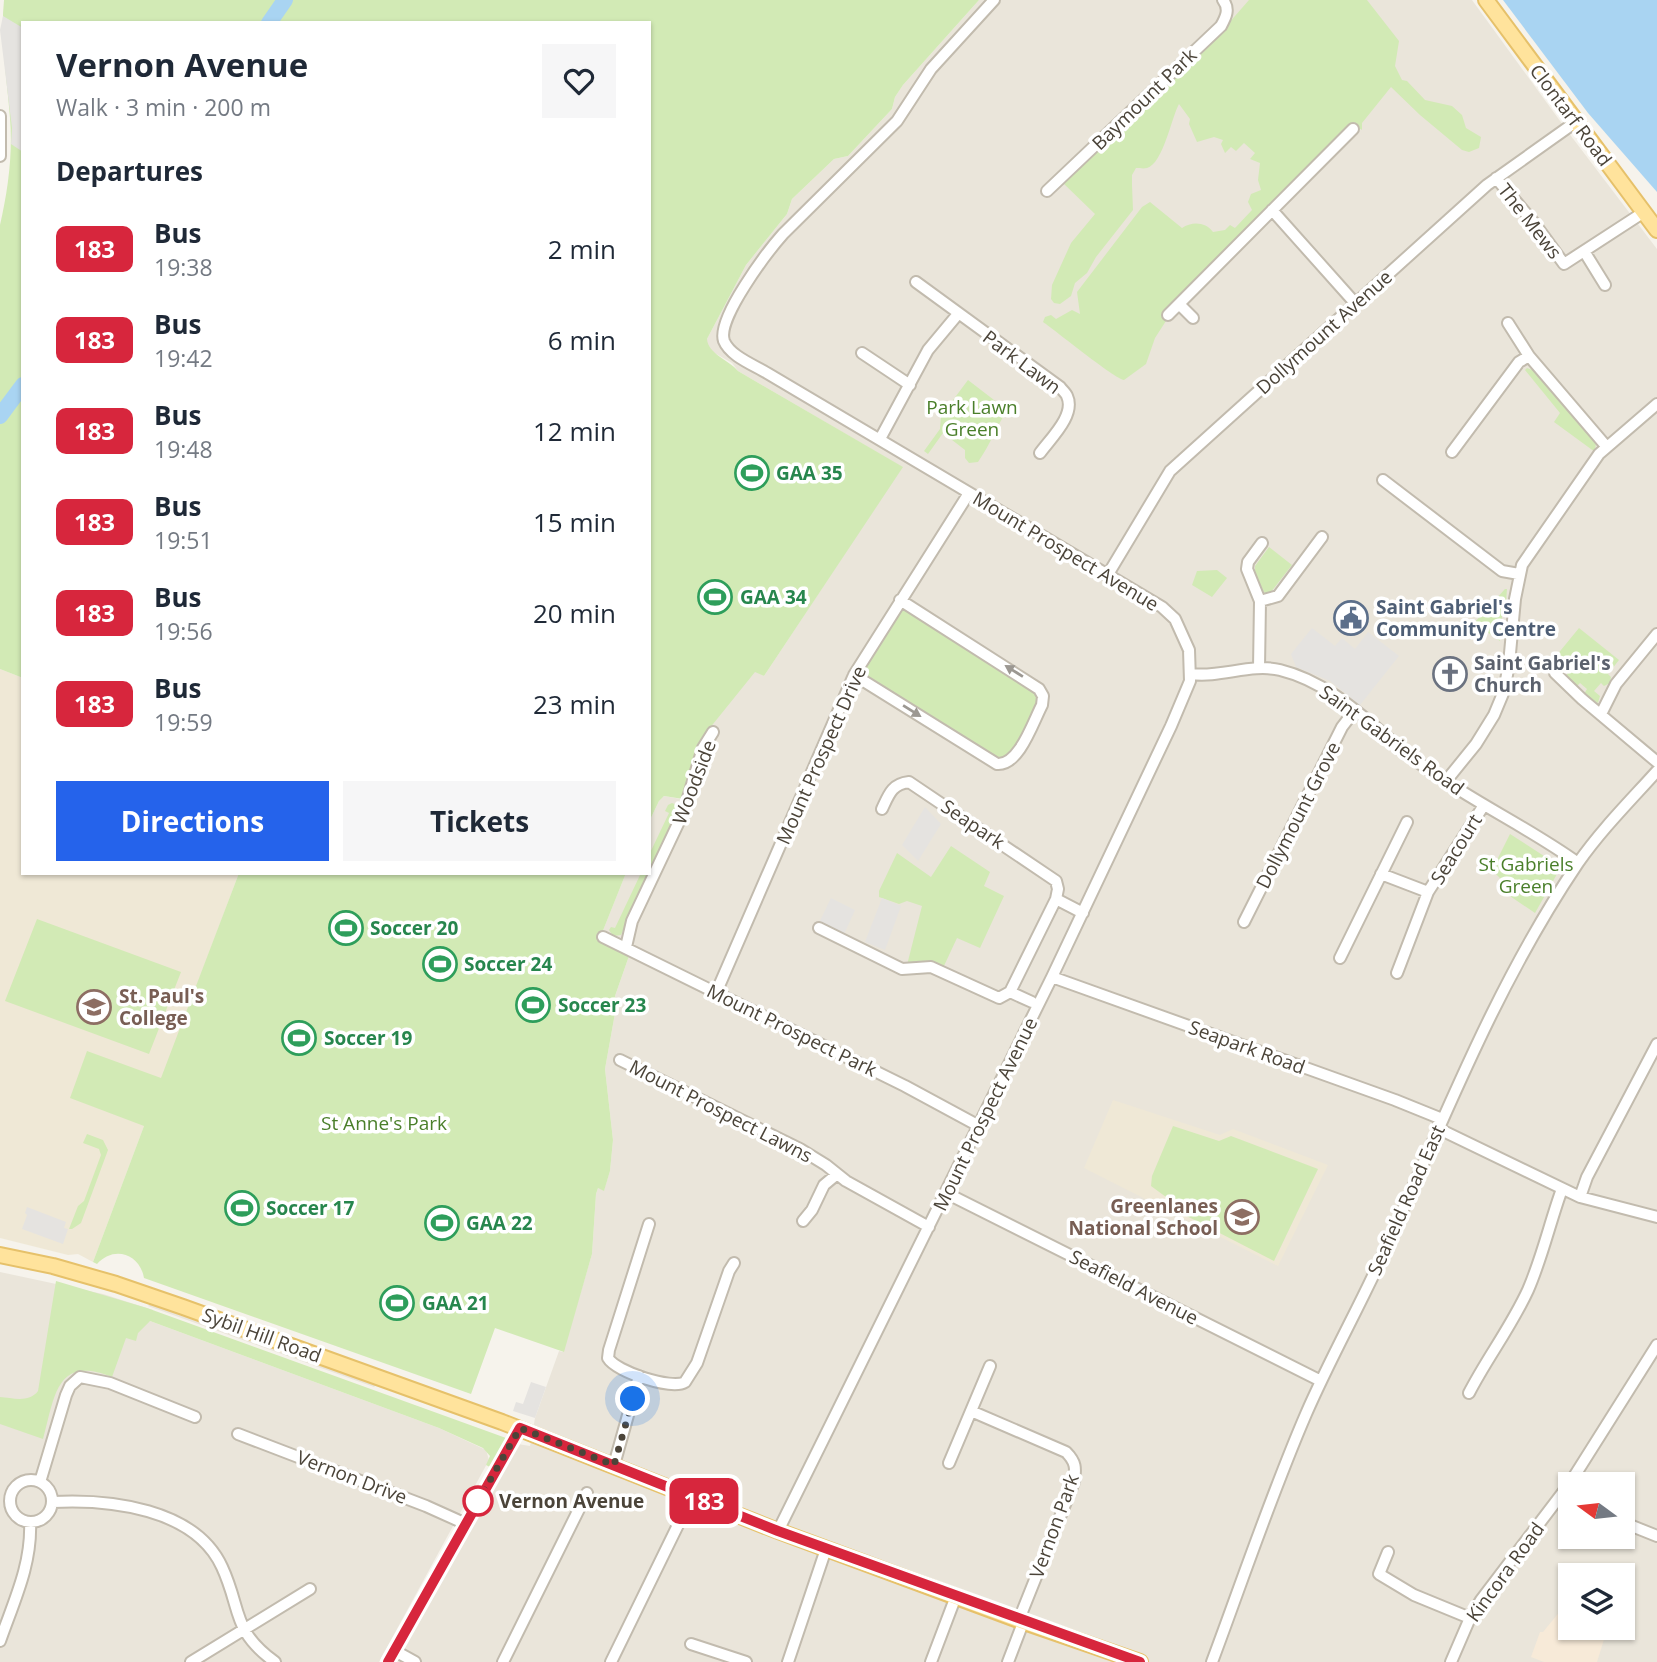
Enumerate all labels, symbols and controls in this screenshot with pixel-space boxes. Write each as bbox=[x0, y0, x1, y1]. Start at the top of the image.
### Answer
text: Vernon Avenue bbox=[56, 42, 308, 87]
street label: Baymount Park bbox=[1086, 42, 1202, 156]
button: heart bbox=[542, 44, 616, 118]
street label: Clontarf Road bbox=[1524, 59, 1618, 171]
text: Walk · 3 min · 200 m bbox=[56, 91, 271, 123]
text: Departures bbox=[56, 153, 203, 189]
street label: The Mews bbox=[1492, 178, 1568, 264]
text: Bus bbox=[154, 215, 201, 251]
text: 2 min bbox=[548, 231, 616, 267]
text: 183 bbox=[74, 232, 115, 265]
text: 19:38 bbox=[154, 251, 213, 283]
street label: Dollymount Avenue bbox=[1250, 264, 1398, 400]
text: Bus bbox=[154, 306, 201, 342]
text: 6 min bbox=[548, 322, 616, 358]
text: 183 bbox=[74, 323, 115, 356]
street label: Park Lawn bbox=[978, 324, 1066, 400]
text: 19:42 bbox=[154, 342, 213, 374]
park label: Park Lawn Green bbox=[926, 394, 1018, 442]
text: Bus bbox=[154, 397, 201, 433]
text: 12 min bbox=[533, 413, 616, 449]
text: 183 bbox=[74, 414, 115, 447]
text: 19:48 bbox=[154, 433, 213, 465]
sports icon: GAA 35 bbox=[733, 454, 771, 492]
place label: GAA 35 bbox=[776, 460, 843, 486]
street label: Mount Prospect Avenue bbox=[968, 485, 1164, 617]
text: Bus bbox=[154, 488, 201, 524]
text: 15 min bbox=[533, 504, 616, 540]
text: 183 bbox=[74, 505, 115, 538]
text: 19:51 bbox=[154, 524, 213, 556]
sports icon: GAA 34 bbox=[696, 578, 734, 616]
text: Bus bbox=[154, 579, 201, 615]
place label: GAA 34 bbox=[740, 584, 807, 610]
place label: Saint Gabriel's Community Centre bbox=[1376, 594, 1556, 642]
text: 20 min bbox=[533, 595, 616, 631]
text: 183 bbox=[74, 596, 115, 629]
public building icon: Saint Gabriel's Community Centre bbox=[1332, 599, 1370, 637]
text: 19:56 bbox=[154, 615, 213, 647]
place label: Saint Gabriel's Church bbox=[1474, 650, 1611, 698]
church icon: Saint Gabriel's Church bbox=[1431, 655, 1469, 693]
street label: Mount Prospect Drive bbox=[770, 662, 872, 848]
one-way arrow bbox=[1004, 665, 1023, 678]
text: Bus bbox=[154, 670, 201, 706]
street label: Saint Gabriels Road bbox=[1315, 679, 1469, 801]
text: 23 min bbox=[533, 686, 616, 722]
text: 183 bbox=[74, 687, 115, 720]
one-way arrow bbox=[902, 704, 922, 717]
text: 19:59 bbox=[154, 706, 213, 738]
street label: Woodside bbox=[666, 736, 722, 828]
street label: Dollymount Grove bbox=[1250, 737, 1346, 893]
button: Directions bbox=[56, 781, 329, 861]
button: Tickets bbox=[343, 781, 616, 861]
street label: Seapark bbox=[936, 793, 1010, 855]
street label: Seacourt bbox=[1424, 809, 1488, 889]
park label: St Gabriels Green bbox=[1478, 851, 1574, 899]
sports icon: Soccer 20 bbox=[327, 909, 365, 947]
place label: Soccer 20 bbox=[370, 915, 458, 941]
sports icon: Soccer 24 bbox=[421, 945, 459, 983]
place label: Soccer 24 bbox=[464, 951, 552, 977]
street label: Mount Prospect Park bbox=[703, 978, 881, 1082]
place label: St. Paul's College bbox=[119, 983, 204, 1031]
sports icon: Soccer 23 bbox=[514, 986, 552, 1024]
school or university icon: St. Paul's College bbox=[75, 988, 113, 1026]
place label: Soccer 23 bbox=[558, 992, 646, 1018]
street label: Mount Prospect Avenue bbox=[927, 1013, 1043, 1215]
street label: Seapark Road bbox=[1185, 1014, 1309, 1080]
sports icon: Soccer 19 bbox=[280, 1019, 318, 1057]
place label: Soccer 19 bbox=[324, 1025, 412, 1051]
street label: Mount Prospect Lawns bbox=[625, 1054, 817, 1168]
park label: St Anne's Park bbox=[321, 1110, 447, 1136]
street label: Seafield Road East bbox=[1361, 1120, 1451, 1279]
sports icon: Soccer 17 bbox=[223, 1189, 261, 1227]
place label: Greenlanes National School bbox=[1069, 1193, 1218, 1241]
place label: Soccer 17 bbox=[266, 1195, 354, 1221]
school or university icon: Greenlanes National School bbox=[1223, 1198, 1261, 1236]
sports icon: GAA 22 bbox=[423, 1204, 461, 1242]
place label: GAA 22 bbox=[466, 1210, 533, 1236]
street label: Seafield Avenue bbox=[1065, 1243, 1203, 1331]
sports icon: GAA 21 bbox=[378, 1284, 416, 1322]
place label: GAA 21 bbox=[422, 1290, 489, 1316]
street label: Sybil Hill Road bbox=[199, 1301, 325, 1369]
your location bbox=[615, 1381, 650, 1416]
street label: Vernon Drive bbox=[293, 1444, 411, 1510]
street label: Vernon Park bbox=[1023, 1470, 1085, 1582]
north arrow bbox=[1558, 1472, 1634, 1549]
map controls bbox=[1558, 1472, 1635, 1640]
line badge: 183 bbox=[664, 1478, 744, 1524]
text: 183 bbox=[683, 1484, 725, 1517]
marker: Vernon Avenue bbox=[463, 1486, 493, 1516]
place label: Vernon Avenue bbox=[499, 1488, 644, 1514]
street label: Kincora Road bbox=[1460, 1517, 1550, 1627]
button: layers bbox=[1558, 1563, 1635, 1640]

